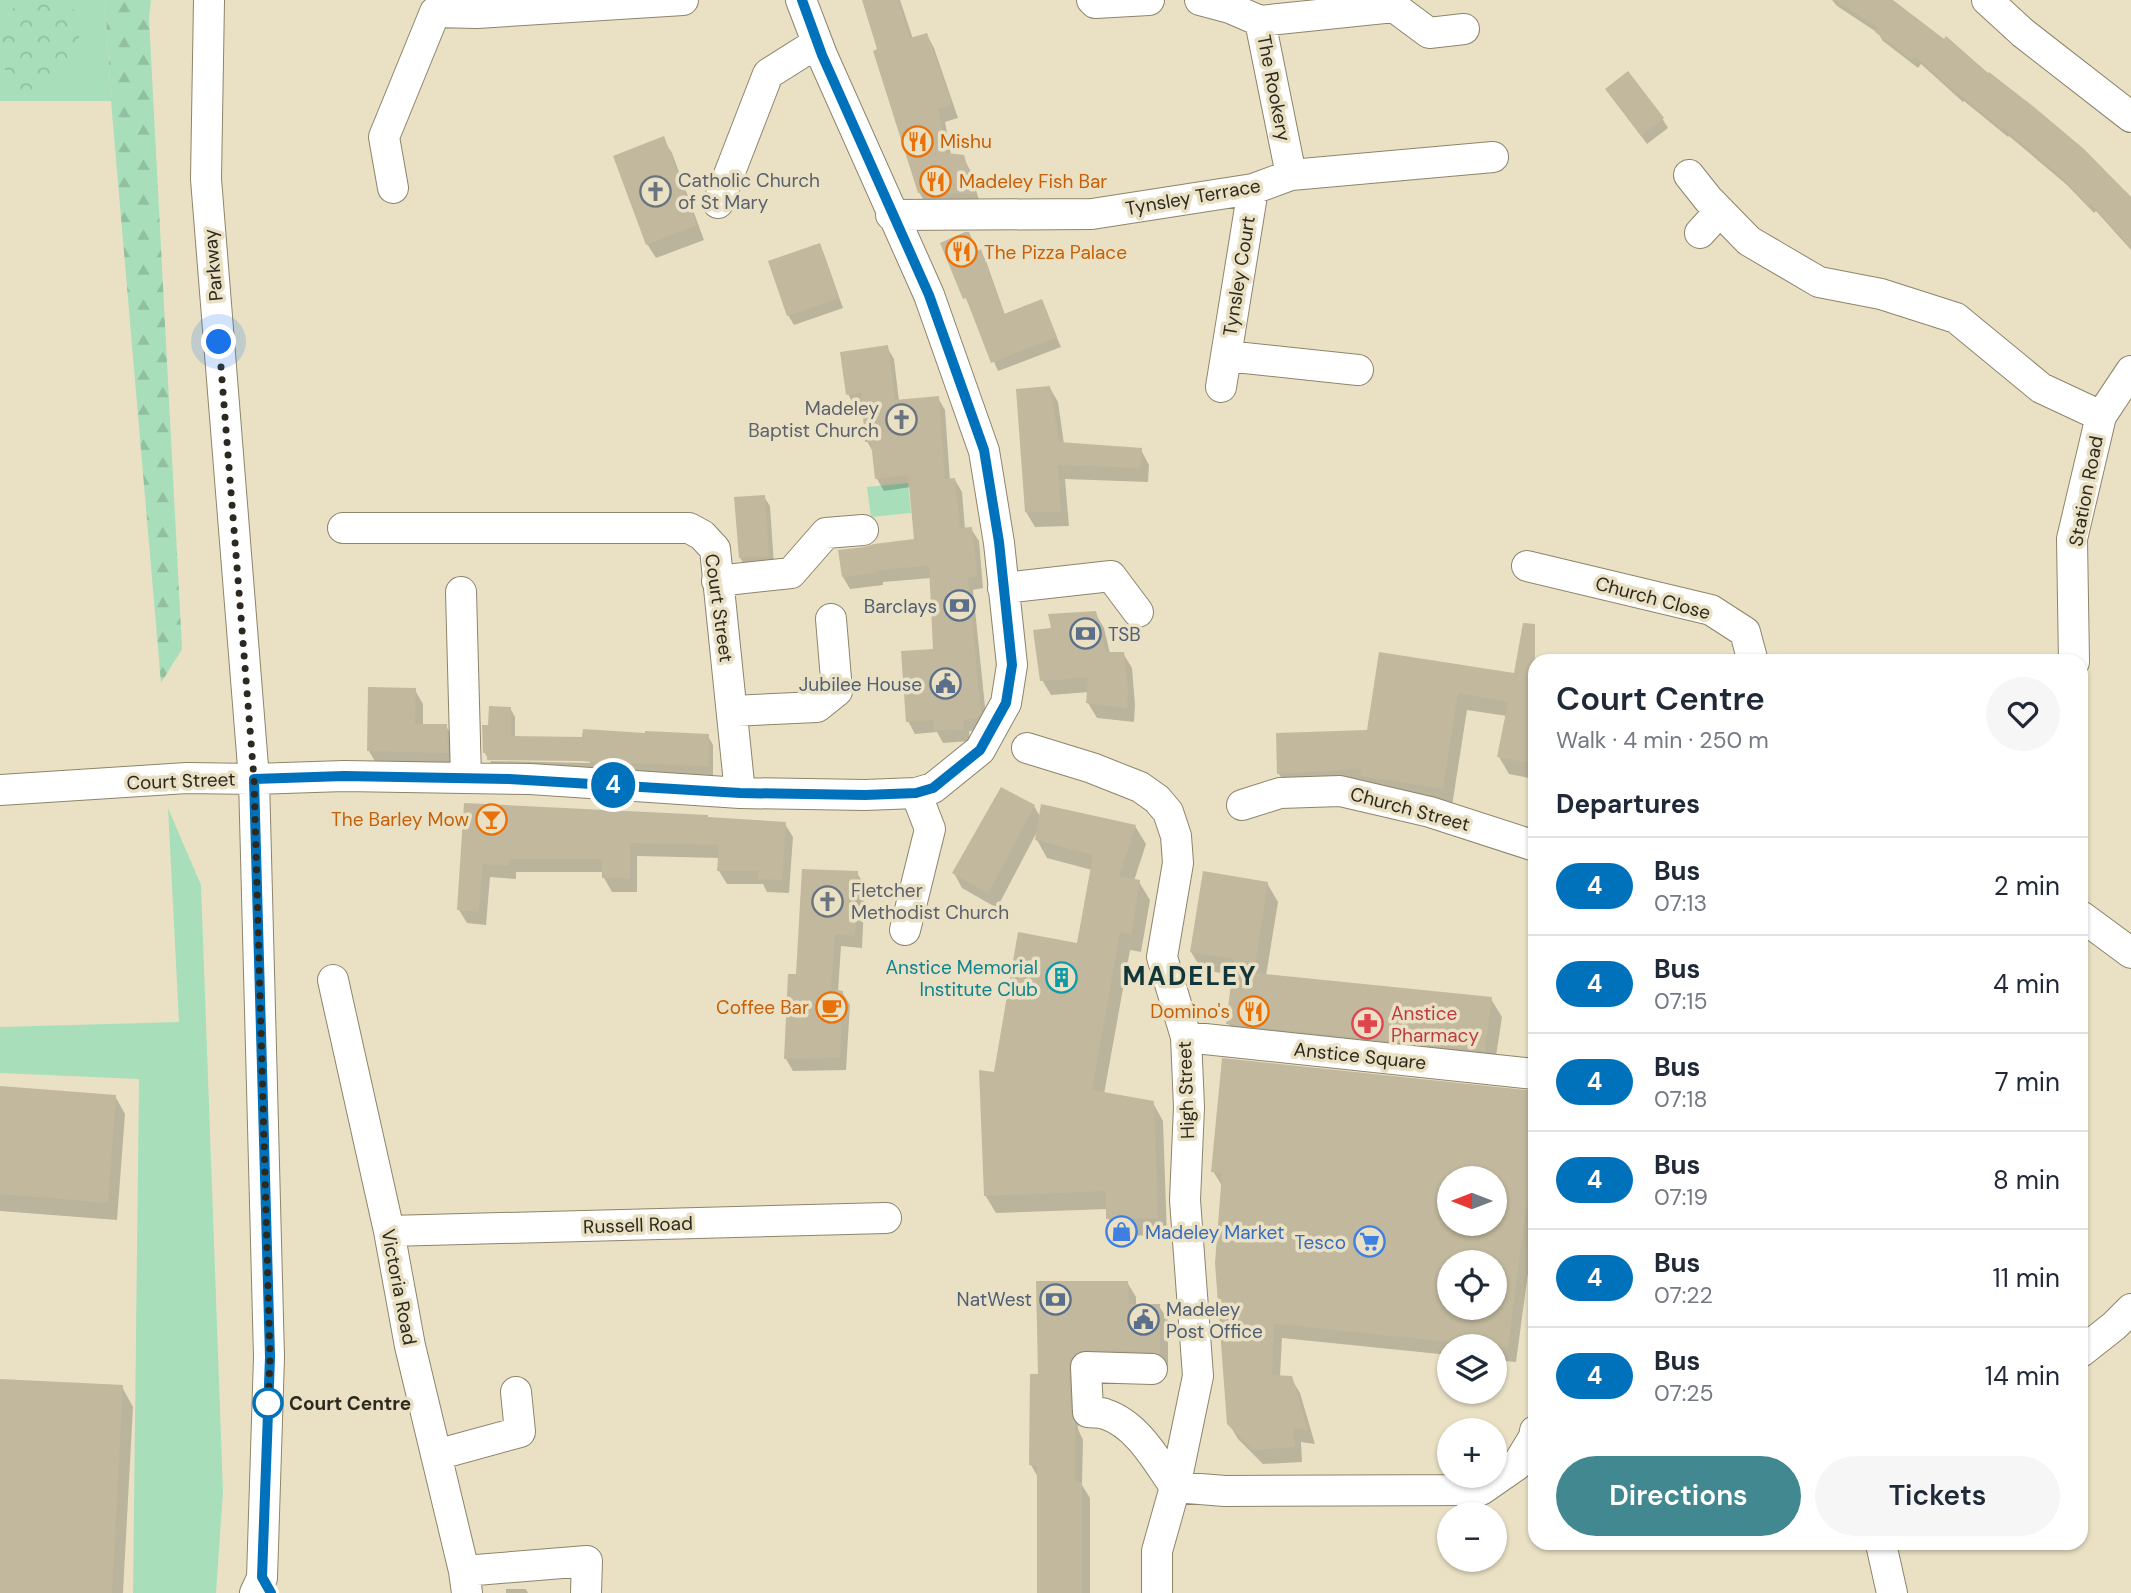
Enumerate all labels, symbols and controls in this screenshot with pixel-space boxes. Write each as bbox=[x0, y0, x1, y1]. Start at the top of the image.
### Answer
street label: The Rookery bbox=[1251, 33, 1297, 144]
restaurant icon: Mishu bbox=[900, 124, 934, 158]
place label: Mishu bbox=[940, 129, 992, 154]
restaurant icon: Madeley Fish Bar bbox=[919, 164, 953, 198]
place label: Catholic Church of St Mary bbox=[678, 168, 820, 215]
place label: Madeley Fish Bar bbox=[959, 169, 1107, 194]
street label: Tynsley Terrace bbox=[1123, 173, 1263, 221]
church icon: Catholic Church of St Mary bbox=[638, 174, 672, 208]
street label: Tynsley Court bbox=[1217, 214, 1261, 338]
street label: Parkway bbox=[197, 227, 229, 302]
restaurant icon: The Pizza Palace bbox=[944, 235, 978, 269]
place label: The Pizza Palace bbox=[984, 240, 1127, 265]
your location bbox=[201, 324, 236, 359]
place label: Madeley Baptist Church bbox=[748, 396, 879, 443]
church icon: Madeley Baptist Church bbox=[885, 402, 919, 436]
street label: Station Road bbox=[2063, 434, 2109, 548]
street label: Court Street bbox=[699, 552, 739, 664]
street label: Church Close bbox=[1593, 571, 1713, 625]
bank icon: Barclays bbox=[943, 589, 977, 623]
place label: Barclays bbox=[864, 594, 937, 619]
bank icon: TSB bbox=[1068, 617, 1102, 651]
place label: TSB bbox=[1108, 622, 1141, 647]
public building icon: Jubilee House bbox=[928, 667, 962, 701]
place label: Jubilee House bbox=[799, 672, 922, 697]
text: Court Centre bbox=[1556, 677, 1765, 720]
button: heart bbox=[1986, 677, 2060, 751]
text: Walk · 4 min · 250 m bbox=[1556, 725, 1769, 755]
line badge: 4 bbox=[590, 762, 636, 808]
street label: Court Street bbox=[126, 767, 236, 795]
text: 4 bbox=[605, 769, 621, 800]
street label: Church Street bbox=[1347, 781, 1473, 837]
text: Departures bbox=[1556, 787, 1700, 821]
bar icon: The Barley Mow bbox=[475, 802, 509, 836]
place label: The Barley Mow bbox=[331, 807, 469, 832]
text: Bus bbox=[1654, 854, 1700, 888]
text: 2 min bbox=[1994, 869, 2060, 903]
text: 4 bbox=[1587, 870, 1602, 901]
place label: Fletcher Methodist Church bbox=[851, 878, 1009, 925]
church icon: Fletcher Methodist Church bbox=[811, 884, 845, 918]
text: 07:13 bbox=[1654, 888, 1707, 918]
text: Bus bbox=[1654, 952, 1700, 986]
place label: Anstice Memorial Institute Club bbox=[886, 955, 1038, 1002]
district label: MADELEY bbox=[1122, 959, 1258, 993]
building icon: Anstice Memorial Institute Club bbox=[1044, 961, 1078, 995]
text: 4 min bbox=[1993, 967, 2060, 1001]
text: 4 bbox=[1587, 968, 1602, 999]
text: 07:15 bbox=[1654, 986, 1708, 1016]
cafe icon: Coffee Bar bbox=[815, 990, 849, 1024]
restaurant icon: Domino's bbox=[1236, 994, 1270, 1028]
place label: Coffee Bar bbox=[716, 995, 809, 1020]
place label: Domino's bbox=[1150, 999, 1230, 1024]
place label: Anstice Pharmacy bbox=[1391, 1001, 1479, 1048]
pharmacy icon: Anstice Pharmacy bbox=[1351, 1007, 1385, 1041]
street label: Anstice Square bbox=[1293, 1037, 1427, 1075]
street label: High Street bbox=[1172, 1041, 1200, 1139]
text: Bus bbox=[1654, 1050, 1700, 1084]
text: 7 min bbox=[1995, 1065, 2060, 1099]
text: 4 bbox=[1587, 1066, 1602, 1097]
text: 07:18 bbox=[1654, 1084, 1708, 1114]
text: Bus bbox=[1654, 1148, 1700, 1182]
text: 8 min bbox=[1993, 1163, 2060, 1197]
text: 4 bbox=[1587, 1164, 1602, 1195]
north arrow bbox=[1437, 1166, 1507, 1236]
map controls bbox=[1437, 1166, 1507, 1572]
text: 07:19 bbox=[1654, 1182, 1708, 1212]
street label: Russell Road bbox=[583, 1211, 693, 1239]
shop icon: Madeley Market bbox=[1105, 1215, 1139, 1249]
place label: Madeley Market bbox=[1145, 1220, 1284, 1245]
supermarket icon: Tesco bbox=[1352, 1225, 1386, 1259]
street label: Victoria Road bbox=[376, 1227, 422, 1347]
place label: Tesco bbox=[1295, 1230, 1346, 1255]
text: Bus bbox=[1654, 1246, 1700, 1280]
button: locate bbox=[1437, 1250, 1507, 1320]
text: 11 min bbox=[1993, 1261, 2060, 1295]
text: 4 bbox=[1587, 1262, 1602, 1293]
text: 07:22 bbox=[1654, 1280, 1713, 1310]
bank icon: NatWest bbox=[1038, 1282, 1072, 1316]
place label: NatWest bbox=[957, 1287, 1032, 1312]
place label: Madeley Post Office bbox=[1166, 1297, 1263, 1344]
public building icon: Madeley Post Office bbox=[1126, 1303, 1160, 1337]
button: layers bbox=[1437, 1334, 1507, 1404]
text: Bus bbox=[1654, 1344, 1700, 1378]
text: 14 min bbox=[1985, 1359, 2060, 1393]
text: 4 bbox=[1587, 1360, 1602, 1391]
text: 07:25 bbox=[1654, 1378, 1714, 1408]
marker: Court Centre bbox=[253, 1388, 283, 1418]
place label: Court Centre bbox=[289, 1391, 411, 1416]
button: + bbox=[1437, 1418, 1507, 1488]
button: Directions bbox=[1556, 1456, 1801, 1536]
button: Tickets bbox=[1815, 1456, 2060, 1536]
button: − bbox=[1437, 1502, 1507, 1572]

